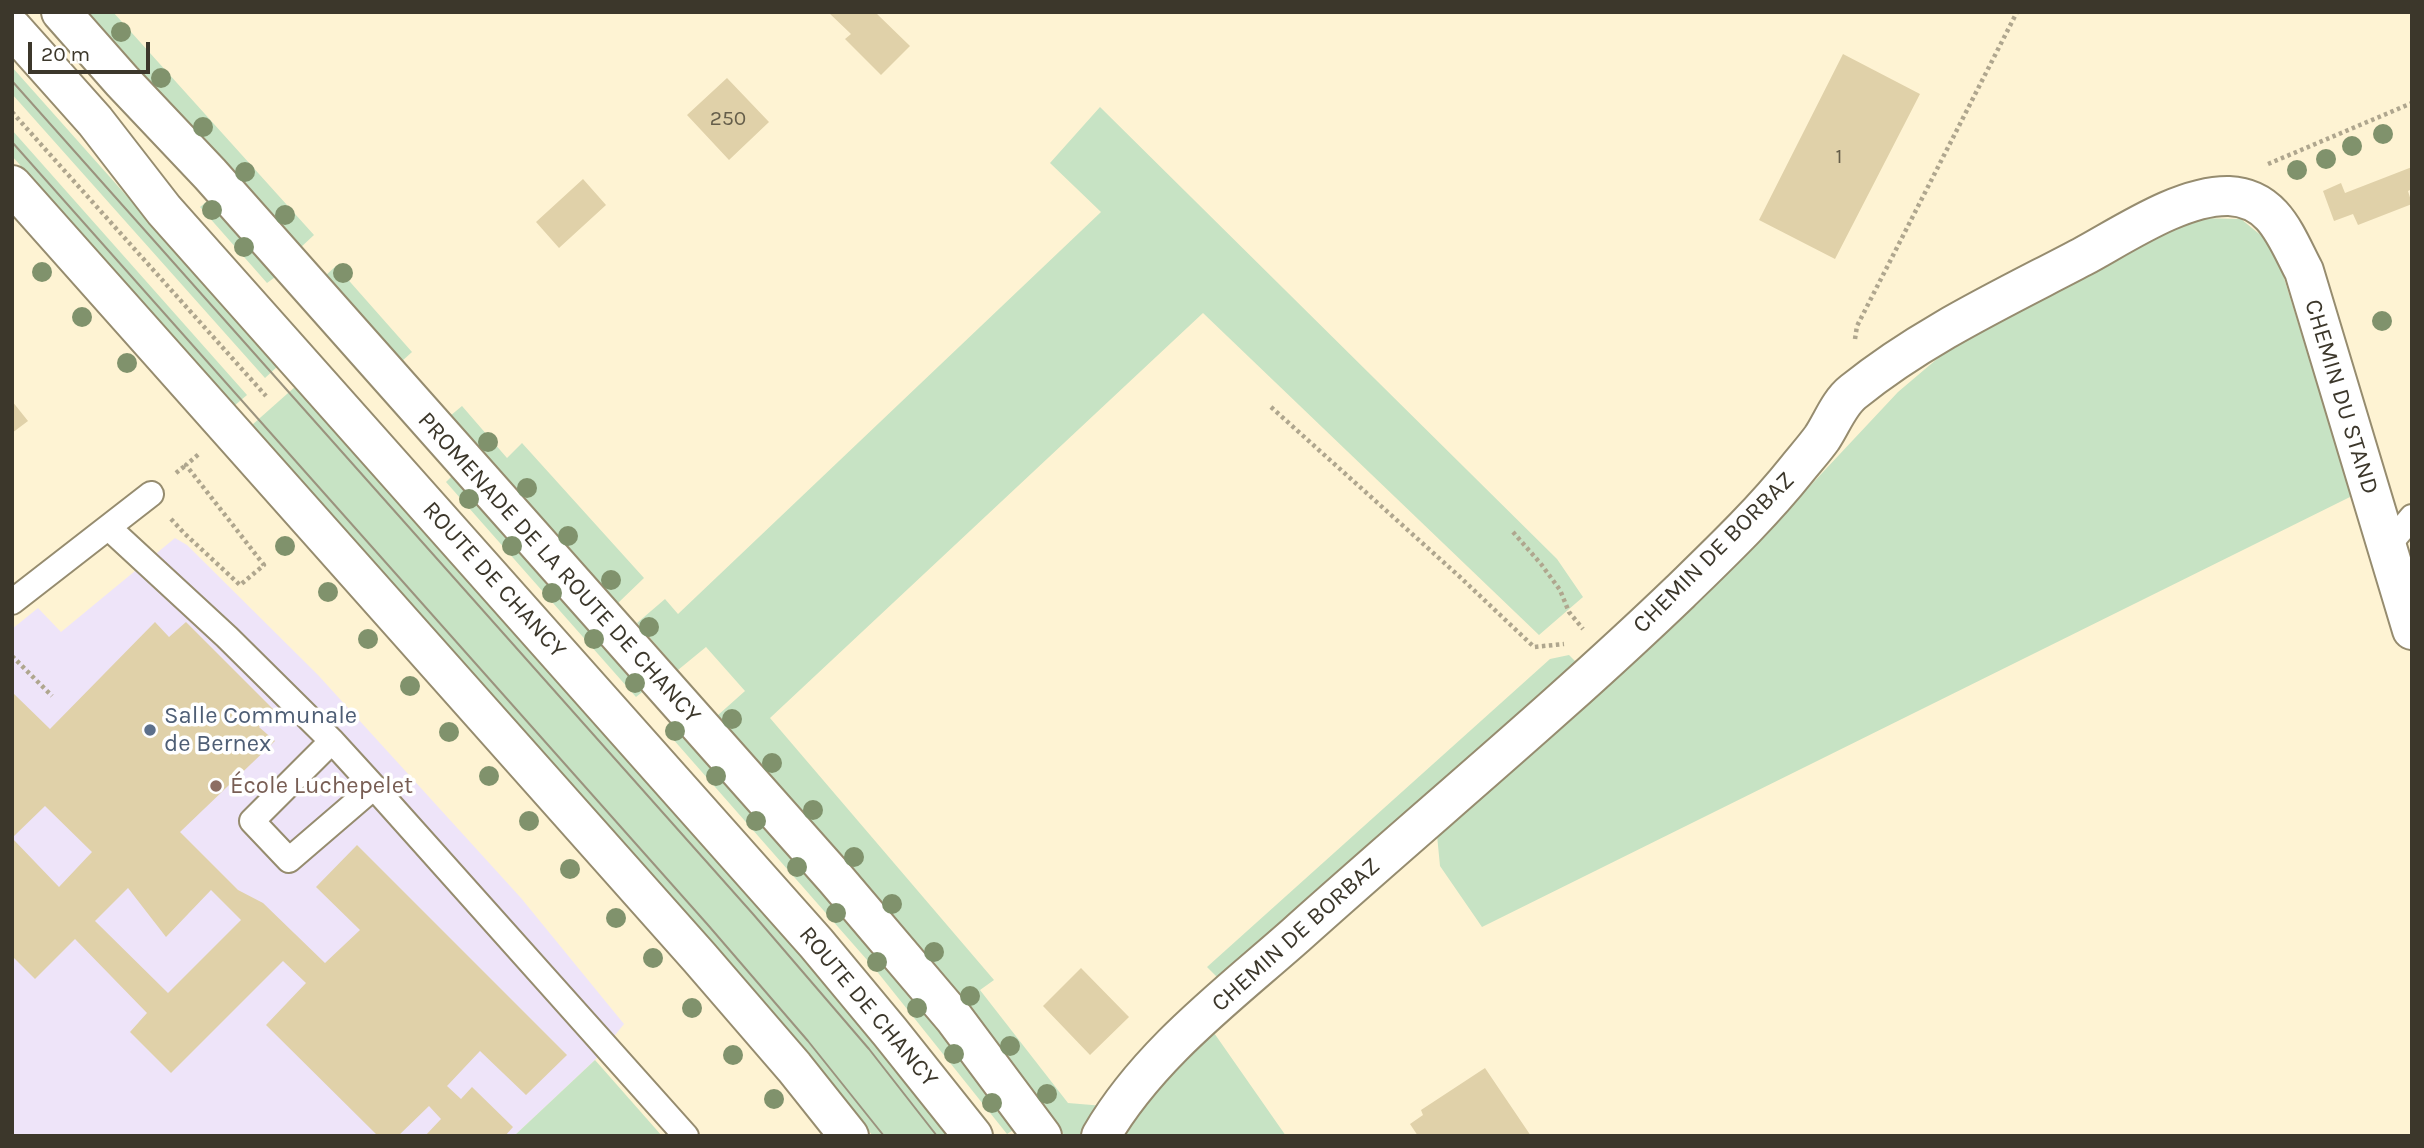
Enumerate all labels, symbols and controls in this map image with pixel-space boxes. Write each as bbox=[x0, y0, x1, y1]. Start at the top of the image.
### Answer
scale bar bbox=[32, 28, 154, 72]
text: 20 m bbox=[41, 42, 90, 66]
house number: 250 bbox=[710, 106, 746, 132]
house number: 1 bbox=[1836, 144, 1842, 170]
street label: CHEMIN DU STAND bbox=[2298, 296, 2384, 498]
street label: PROMENADE DE LA ROUTE DE CHANCY bbox=[411, 406, 707, 730]
street label: CHEMIN DE BORBAZ bbox=[1627, 466, 1801, 640]
street label: ROUTE DE CHANCY bbox=[416, 496, 572, 664]
place label: Salle Communale de Bernex bbox=[164, 702, 357, 758]
marker: Salle Communale de Bernex bbox=[142, 722, 158, 738]
place label: École Luchepelet bbox=[230, 772, 413, 800]
marker: École Luchepelet bbox=[208, 778, 224, 794]
street label: CHEMIN DE BORBAZ bbox=[1206, 852, 1386, 1018]
street label: ROUTE DE CHANCY bbox=[792, 921, 944, 1093]

